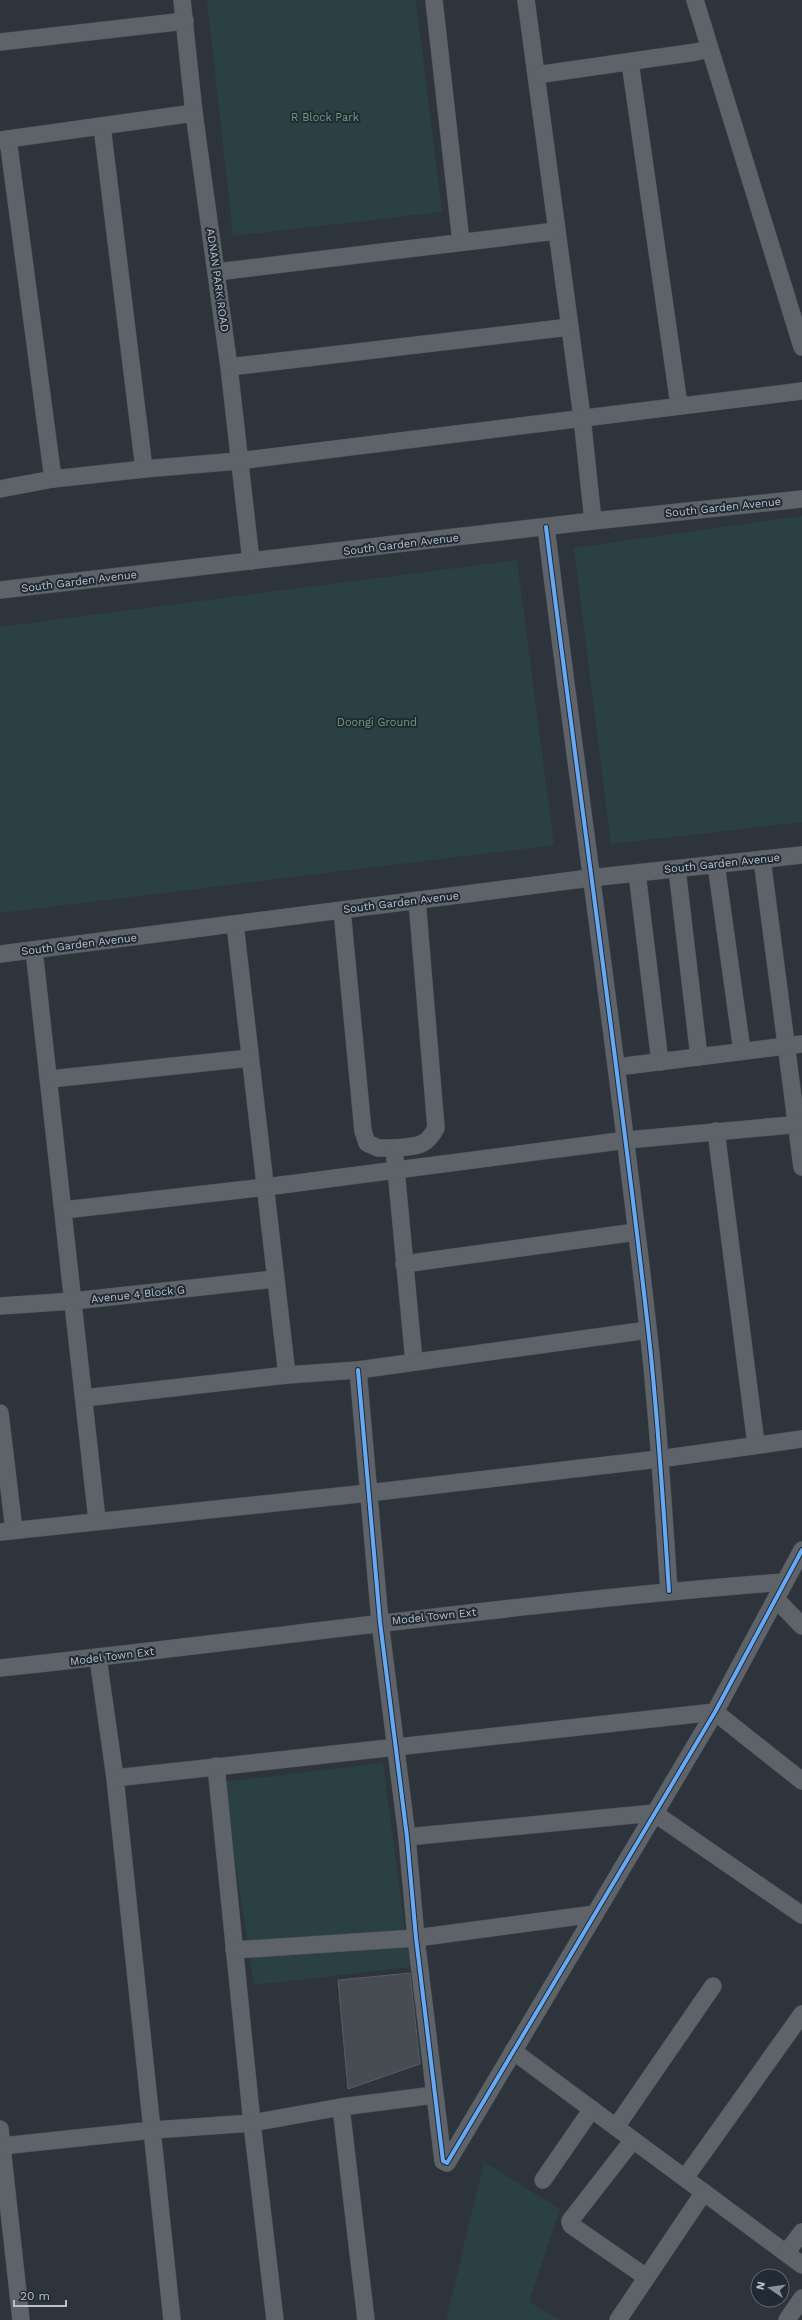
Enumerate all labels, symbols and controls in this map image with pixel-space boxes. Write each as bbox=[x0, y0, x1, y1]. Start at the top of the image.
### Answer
park label: R Block Park bbox=[291, 111, 359, 124]
street label: ADNAN PARK ROAD bbox=[204, 227, 231, 333]
street label: South Garden Avenue bbox=[664, 495, 782, 520]
street label: South Garden Avenue bbox=[343, 531, 460, 558]
street label: South Garden Avenue bbox=[21, 568, 138, 595]
park label: Doongi Ground bbox=[337, 716, 417, 729]
street label: South Garden Avenue bbox=[663, 851, 781, 876]
street label: South Garden Avenue bbox=[343, 889, 460, 916]
street label: South Garden Avenue bbox=[21, 931, 138, 958]
street label: Avenue 4 Block G bbox=[91, 1283, 186, 1306]
street label: Model Town Ext bbox=[391, 1606, 477, 1627]
street label: Model Town Ext bbox=[69, 1645, 155, 1668]
north arrow bbox=[750, 2268, 790, 2308]
text: N bbox=[753, 2280, 768, 2291]
scale bar bbox=[14, 2282, 66, 2308]
text: 20 m bbox=[20, 2289, 50, 2303]

